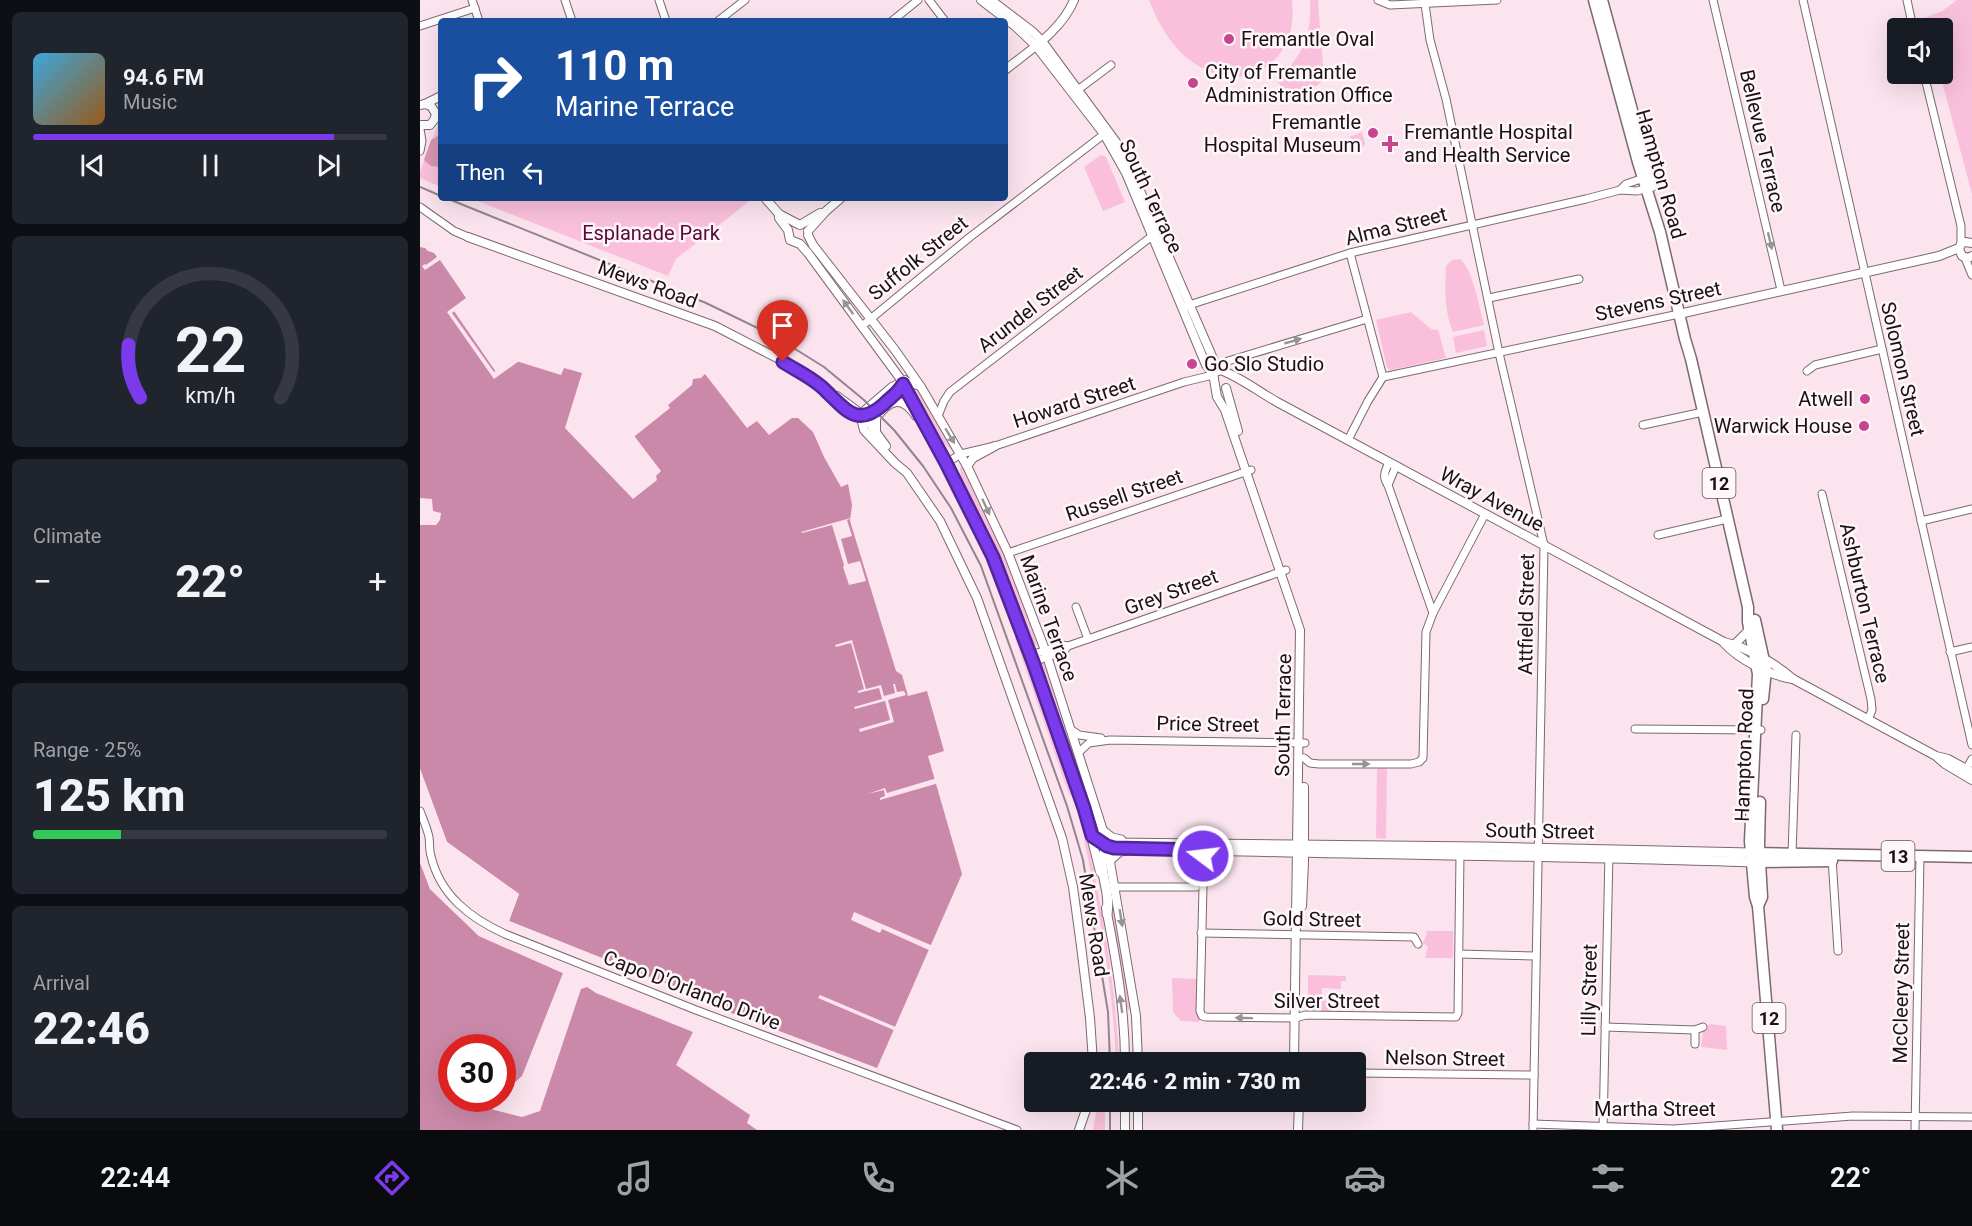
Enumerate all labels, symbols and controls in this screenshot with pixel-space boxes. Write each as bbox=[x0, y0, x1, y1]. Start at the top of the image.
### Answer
map controls bbox=[1887, 18, 1953, 84]
button: sound bbox=[1887, 18, 1953, 84]
place label: Fremantle Oval bbox=[1241, 27, 1374, 51]
marker: Fremantle Oval bbox=[1222, 32, 1236, 46]
text: 110 m bbox=[555, 41, 674, 90]
icon: right bbox=[456, 42, 534, 120]
place label: City of Fremantle Administration Office bbox=[1205, 60, 1393, 107]
text: 94.6 FM bbox=[123, 65, 204, 90]
street label: Bellevue Terrace bbox=[1735, 67, 1791, 215]
marker: City of Fremantle Administration Office bbox=[1186, 76, 1200, 90]
text: Music bbox=[123, 90, 177, 114]
text: Marine Terrace bbox=[555, 91, 734, 123]
street label: Hampton Road bbox=[1631, 106, 1691, 242]
place label: Fremantle Hospital Museum bbox=[1204, 110, 1361, 157]
place label: Fremantle Hospital and Health Service bbox=[1404, 120, 1573, 167]
marker: Fremantle Hospital Museum bbox=[1366, 126, 1380, 140]
street label: South Terrace bbox=[1114, 135, 1188, 257]
marker: Fremantle Hospital and Health Service bbox=[1381, 135, 1399, 153]
icon: previous bbox=[76, 149, 109, 182]
icon: pause bbox=[194, 149, 227, 182]
icon: next bbox=[312, 149, 345, 182]
icon: left bbox=[517, 156, 550, 189]
text: Then bbox=[456, 160, 505, 185]
street label: Alma Street bbox=[1343, 202, 1449, 250]
street label: Suffolk Street bbox=[863, 211, 973, 305]
park label: Esplanade Park bbox=[582, 221, 721, 245]
one-way arrow bbox=[1765, 232, 1775, 250]
street label: Mews Road bbox=[595, 255, 701, 313]
street label: Arundel Street bbox=[973, 261, 1087, 357]
street label: Stevens Street bbox=[1593, 276, 1723, 326]
street label: Solomon Street bbox=[1876, 299, 1930, 439]
pin bbox=[757, 300, 808, 362]
one-way arrow bbox=[843, 300, 855, 315]
icon: arrive bbox=[766, 309, 799, 342]
text: 22 bbox=[174, 315, 246, 388]
one-way arrow bbox=[1284, 336, 1302, 345]
place label: Go Slo Studio bbox=[1204, 352, 1324, 376]
marker: Go Slo Studio bbox=[1185, 357, 1199, 371]
street label: Howard Street bbox=[1010, 371, 1138, 433]
text: km/h bbox=[185, 384, 235, 409]
place label: Atwell bbox=[1798, 387, 1853, 411]
marker: Atwell bbox=[1858, 392, 1872, 406]
place label: Warwick House bbox=[1714, 414, 1852, 438]
marker: Warwick House bbox=[1857, 419, 1871, 433]
one-way arrow bbox=[944, 428, 955, 444]
street label: Wray Avenue bbox=[1436, 462, 1548, 536]
street label: Russell Street bbox=[1062, 464, 1186, 526]
road number: 12 bbox=[1702, 468, 1736, 498]
one-way arrow bbox=[982, 498, 991, 515]
street label: Ashburton Terrace bbox=[1835, 520, 1895, 686]
text: Climate bbox=[33, 524, 101, 548]
street label: Marine Terrace bbox=[1015, 551, 1083, 685]
street label: Attfield Street bbox=[1513, 553, 1539, 675]
text: 22° bbox=[175, 555, 245, 608]
text: − bbox=[33, 562, 52, 601]
text: + bbox=[368, 562, 387, 601]
street label: Grey Street bbox=[1121, 564, 1221, 620]
street label: South Terrace bbox=[1270, 653, 1296, 777]
street label: Hampton Road bbox=[1730, 688, 1758, 822]
street label: Price Street bbox=[1156, 711, 1260, 737]
text: Range · 25% bbox=[33, 738, 141, 762]
one-way arrow bbox=[1352, 759, 1371, 769]
text: 125 km bbox=[33, 769, 185, 822]
street label: South Street bbox=[1485, 818, 1595, 844]
position arrow bbox=[1171, 824, 1235, 888]
road number: 13 bbox=[1882, 841, 1914, 871]
street label: Mews Road bbox=[1074, 872, 1114, 978]
street label: Gold Street bbox=[1262, 906, 1362, 932]
one-way arrow bbox=[1116, 908, 1125, 927]
street label: McCleery Street bbox=[1888, 922, 1914, 1064]
street label: Lilly Street bbox=[1576, 944, 1602, 1036]
street label: Capo D'Orlando Drive bbox=[600, 945, 784, 1035]
text: Arrival bbox=[33, 971, 90, 995]
street label: Silver Street bbox=[1274, 989, 1380, 1013]
one-way arrow bbox=[1117, 994, 1126, 1013]
text: 22:46 bbox=[33, 1002, 150, 1055]
road number: 12 bbox=[1752, 1003, 1786, 1033]
one-way arrow bbox=[1235, 1013, 1254, 1022]
speed limit sign: 30 bbox=[438, 1034, 516, 1112]
street label: Nelson Street bbox=[1385, 1045, 1505, 1071]
text: 22:46 · 2 min · 730 m bbox=[1090, 1069, 1300, 1094]
street label: Martha Street bbox=[1594, 1097, 1716, 1121]
icon: directions bbox=[371, 1157, 413, 1199]
icon: music bbox=[614, 1157, 656, 1199]
icon: phone bbox=[857, 1157, 899, 1199]
icon: climate bbox=[1101, 1157, 1143, 1199]
icon: car bbox=[1344, 1157, 1386, 1199]
icon: filters bbox=[1587, 1157, 1629, 1199]
text: 22:44 bbox=[101, 1162, 170, 1194]
text: 22° bbox=[1830, 1162, 1871, 1194]

